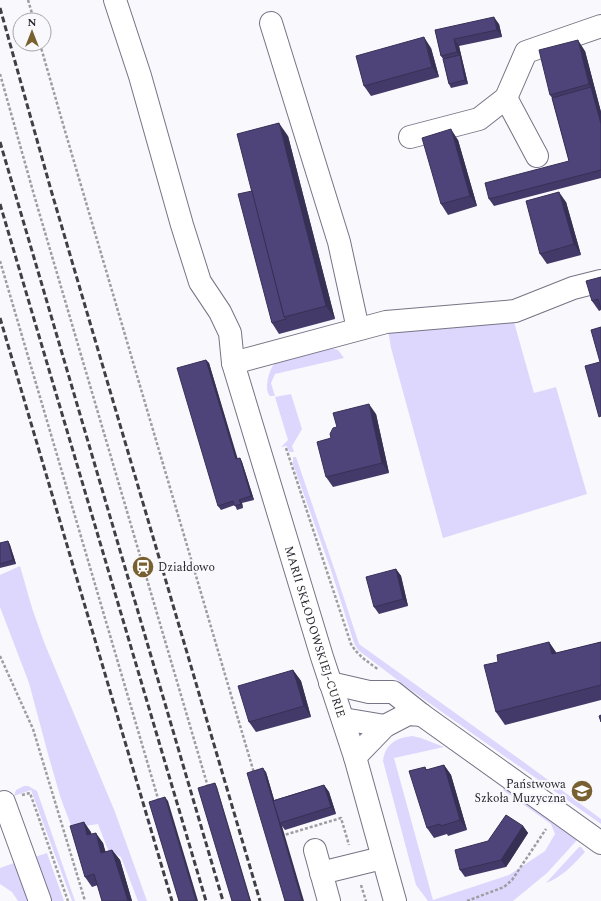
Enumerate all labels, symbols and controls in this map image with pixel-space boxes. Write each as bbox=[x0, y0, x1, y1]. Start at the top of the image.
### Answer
north arrow bbox=[12, 12, 52, 52]
text: N bbox=[28, 14, 37, 31]
street label: MARII SKŁODOWSKIEJ-CURIE bbox=[279, 543, 351, 720]
station icon: Działdowo bbox=[130, 554, 156, 580]
place label: Działdowo bbox=[158, 558, 215, 577]
place label: Państwowa Szkoła Muzyczna bbox=[474, 775, 566, 808]
school or university icon: Państwowa Szkoła Muzyczna bbox=[569, 778, 595, 804]

